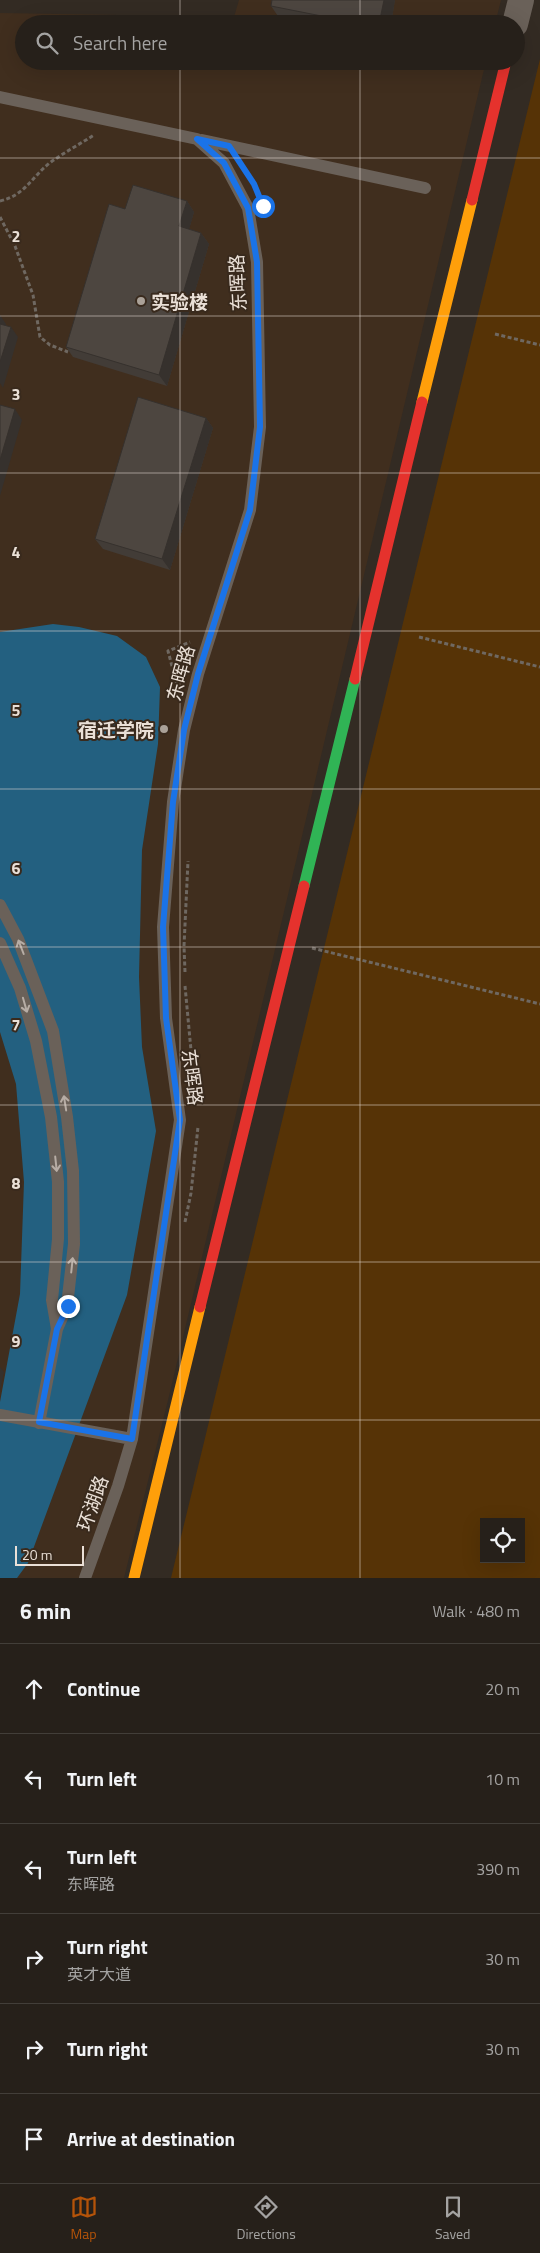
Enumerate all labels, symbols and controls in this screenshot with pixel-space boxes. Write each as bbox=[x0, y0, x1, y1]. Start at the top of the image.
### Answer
search box bbox=[15, 15, 525, 70]
text: Search here bbox=[73, 28, 167, 57]
icon: search bbox=[33, 29, 61, 57]
route start bbox=[252, 195, 275, 218]
text: 2 bbox=[12, 224, 20, 248]
street label: 东晖路 bbox=[221, 254, 253, 312]
place label: 实验楼 bbox=[151, 287, 208, 316]
marker: 实验楼 bbox=[135, 295, 147, 307]
text: 3 bbox=[12, 382, 20, 406]
text: 4 bbox=[12, 540, 21, 564]
street label: 东晖路 bbox=[159, 642, 201, 704]
text: 5 bbox=[12, 698, 21, 722]
place label: 宿迁学院 bbox=[78, 715, 154, 744]
marker: 宿迁学院 bbox=[158, 723, 170, 735]
text: 6 bbox=[12, 856, 21, 880]
one-way arrow bbox=[16, 940, 25, 955]
one-way arrow bbox=[21, 996, 31, 1012]
text: 7 bbox=[12, 1013, 20, 1037]
street label: 东晖路 bbox=[175, 1047, 211, 1107]
one-way arrow bbox=[60, 1096, 70, 1112]
one-way arrow bbox=[51, 1155, 61, 1171]
text: 8 bbox=[12, 1171, 21, 1195]
one-way arrow bbox=[67, 1257, 76, 1273]
route end bbox=[57, 1295, 80, 1318]
text: 9 bbox=[12, 1329, 21, 1353]
street label: 环湖路 bbox=[69, 1471, 115, 1535]
map controls bbox=[480, 1518, 525, 1563]
button: locate bbox=[480, 1518, 525, 1563]
scale bar bbox=[15, 1543, 84, 1566]
text: 20 m bbox=[22, 1544, 52, 1565]
text: 6 min bbox=[20, 1595, 71, 1627]
text: Walk · 480 m bbox=[432, 1599, 520, 1623]
text: Continue bbox=[67, 1674, 140, 1703]
icon: ahead bbox=[20, 1675, 48, 1703]
text: 20 m bbox=[485, 1677, 520, 1701]
text: Turn left bbox=[67, 1764, 137, 1793]
icon: left bbox=[20, 1765, 48, 1793]
text: 10 m bbox=[485, 1767, 520, 1791]
text: Turn left bbox=[67, 1842, 137, 1871]
icon: left bbox=[20, 1855, 48, 1883]
text: 390 m bbox=[476, 1857, 520, 1881]
text: 东晖路 bbox=[67, 1872, 115, 1896]
text: Turn right bbox=[67, 1932, 148, 1961]
icon: right bbox=[20, 1945, 48, 1973]
text: 30 m bbox=[485, 1947, 520, 1971]
text: 英才大道 bbox=[67, 1962, 131, 1986]
text: Turn right bbox=[67, 2034, 148, 2063]
icon: right bbox=[20, 2035, 48, 2063]
text: 30 m bbox=[485, 2037, 520, 2061]
text: Arrive at destination bbox=[67, 2124, 235, 2153]
icon: arrive bbox=[20, 2125, 48, 2153]
tab: Map bbox=[70, 2193, 98, 2244]
tab: Directions bbox=[237, 2193, 296, 2244]
tab: Saved bbox=[435, 2193, 471, 2244]

